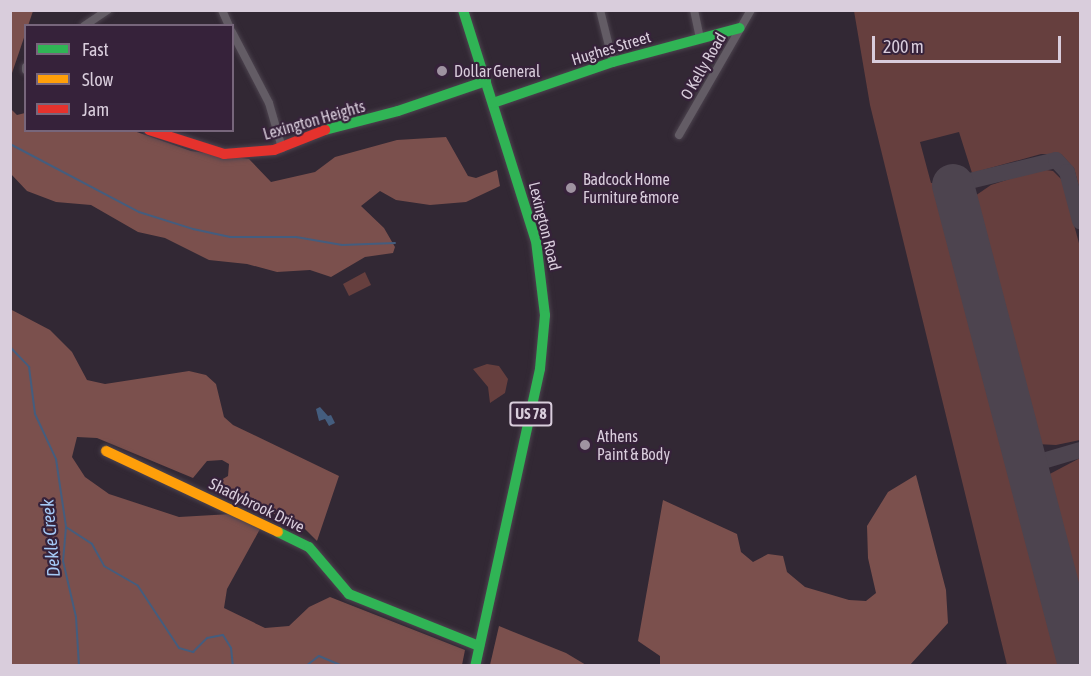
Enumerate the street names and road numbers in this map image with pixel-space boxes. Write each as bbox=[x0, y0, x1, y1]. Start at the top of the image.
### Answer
street label: Hughes Street bbox=[569, 27, 653, 69]
street label: O Kelly Road bbox=[676, 29, 730, 103]
street label: Lexington Heights bbox=[261, 96, 367, 144]
street label: Lexington Road bbox=[525, 180, 565, 272]
road number: US 78 bbox=[508, 402, 554, 426]
street label: Shadybrook Drive bbox=[206, 474, 308, 536]

